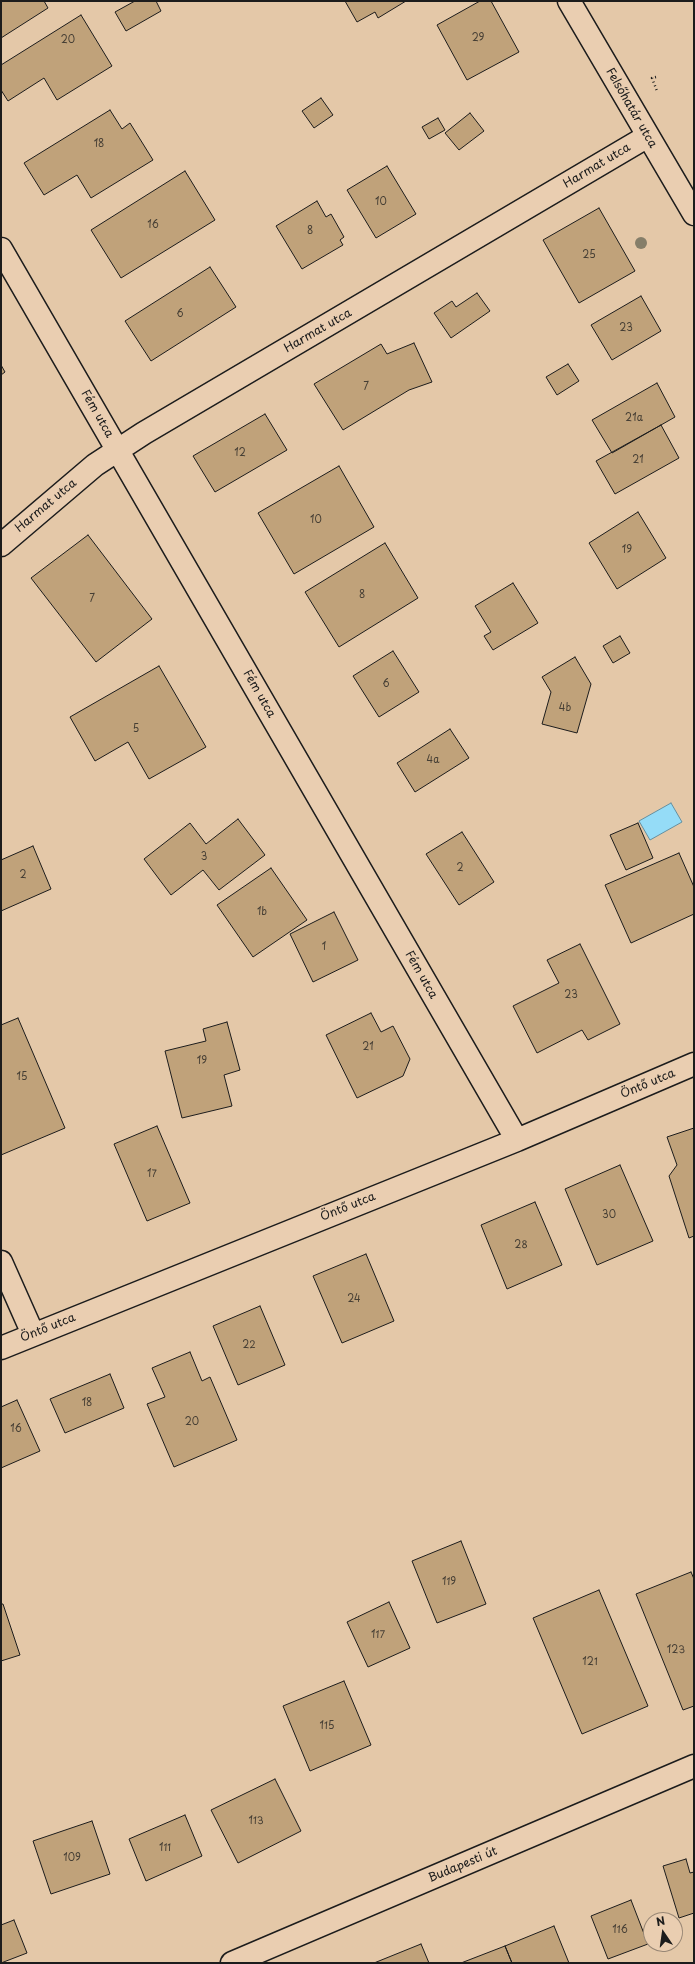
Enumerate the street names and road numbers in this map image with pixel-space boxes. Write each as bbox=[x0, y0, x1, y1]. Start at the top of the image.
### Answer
street label: Felsőhatár utca bbox=[602, 65, 660, 151]
street label: Harmat utca bbox=[561, 140, 633, 192]
street label: Harmat utca bbox=[282, 306, 354, 356]
street label: Fém utca bbox=[78, 388, 116, 440]
street label: Harmat utca bbox=[12, 476, 80, 536]
street label: Fém utca bbox=[240, 668, 278, 720]
street label: Fém utca bbox=[402, 949, 440, 1001]
street label: Öntő utca bbox=[619, 1066, 677, 1102]
street label: Öntő utca bbox=[318, 1189, 378, 1225]
street label: Öntő utca bbox=[18, 1310, 78, 1346]
street label: Budapesti út bbox=[426, 1844, 500, 1886]

